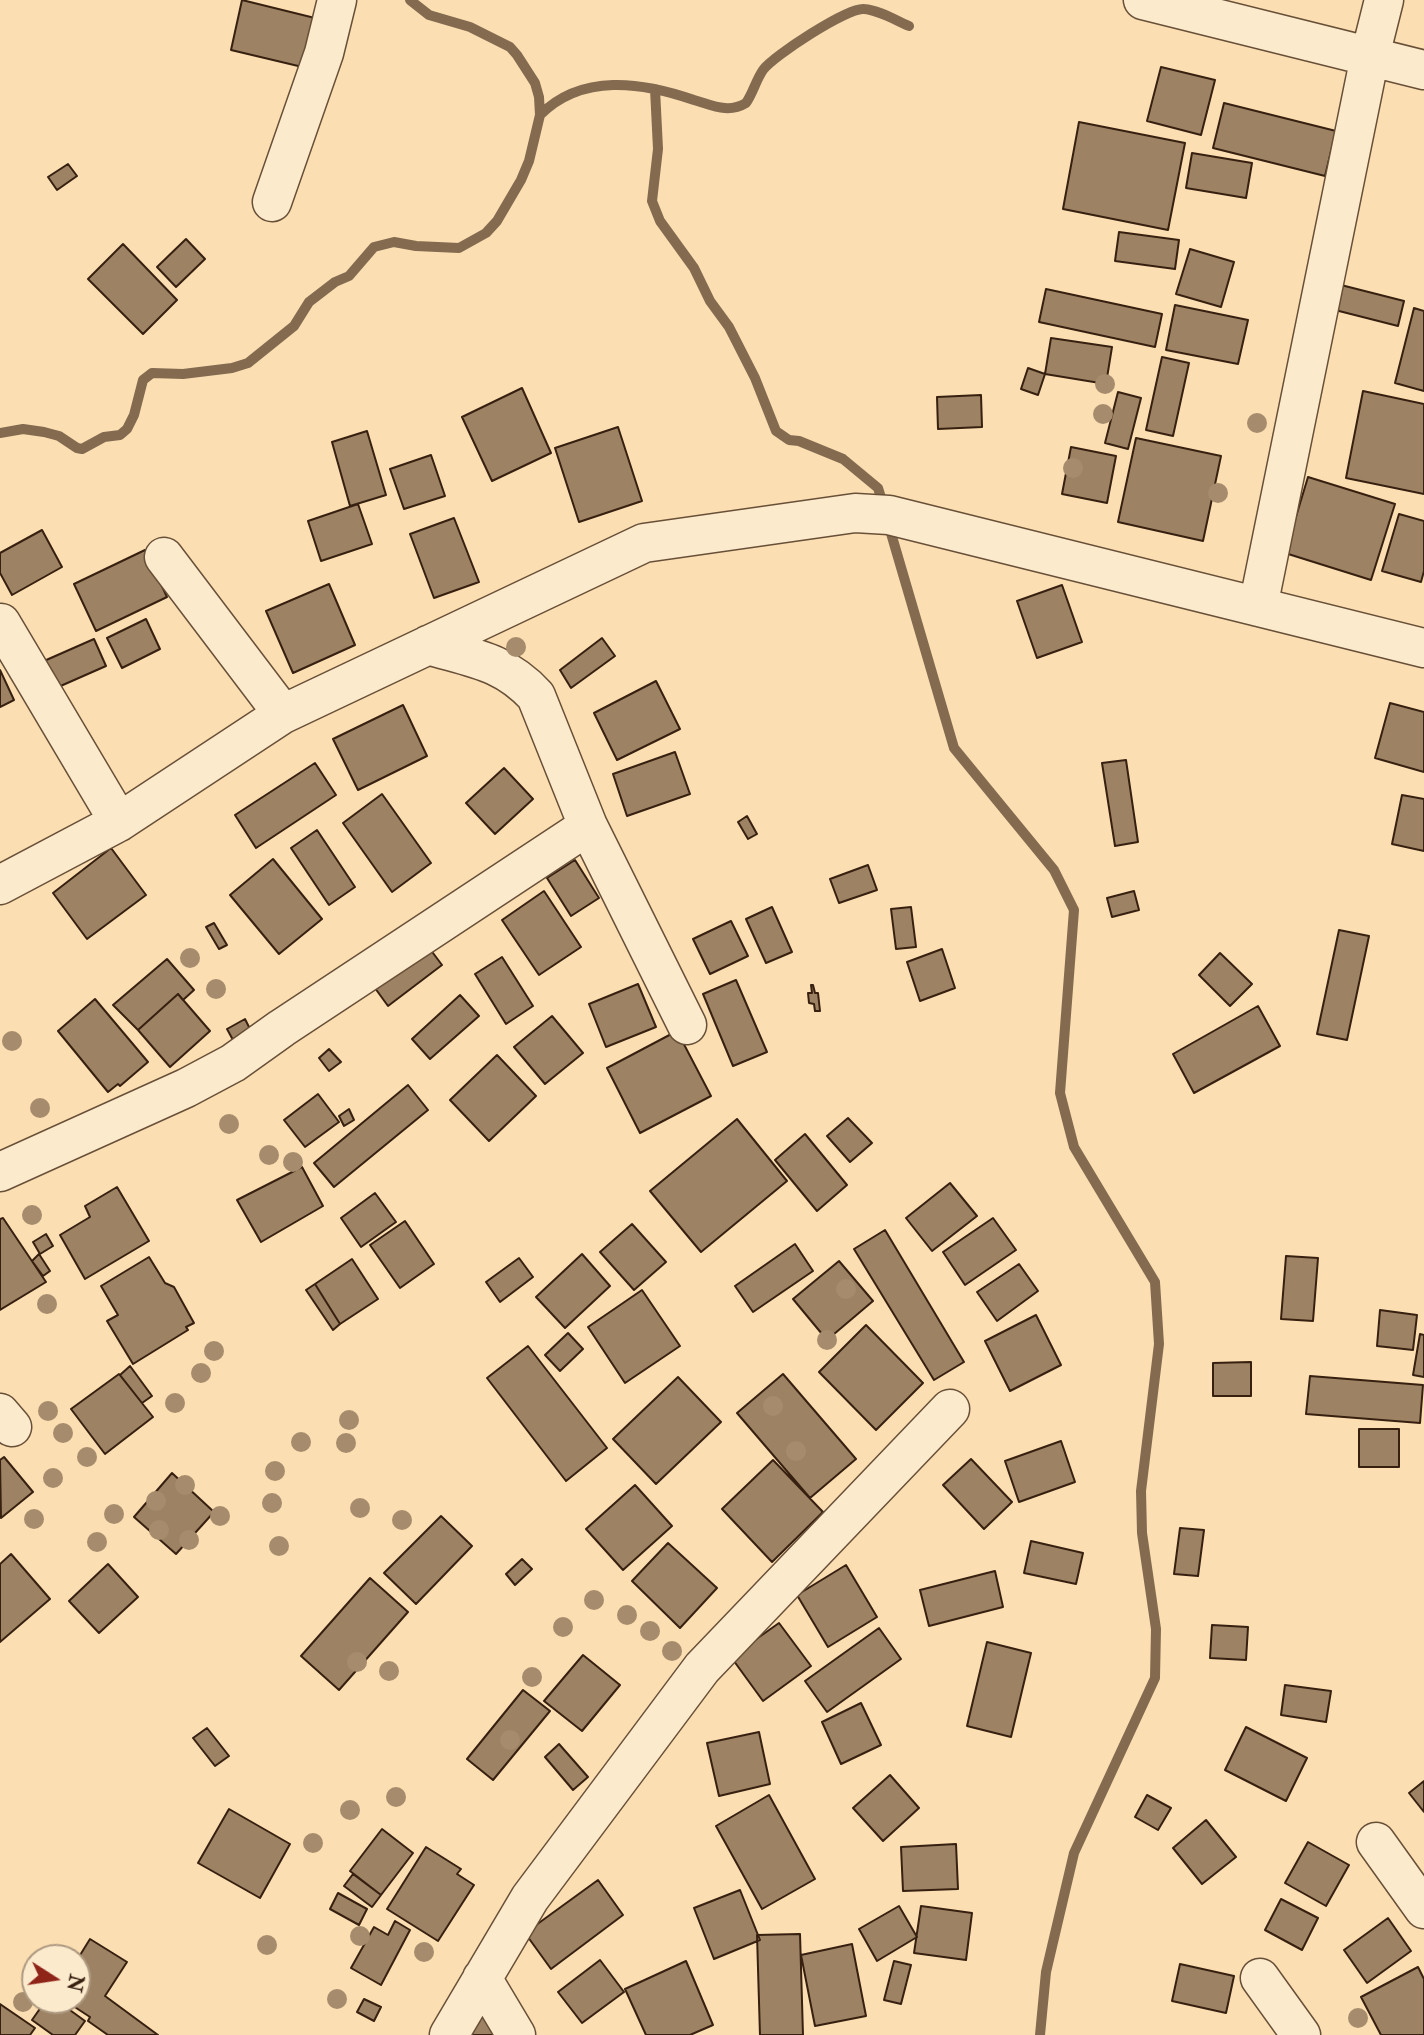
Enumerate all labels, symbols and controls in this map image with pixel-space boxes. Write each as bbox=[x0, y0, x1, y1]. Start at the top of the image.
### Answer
north arrow bbox=[21, 1944, 91, 2014]
text: N bbox=[61, 1972, 88, 1994]

